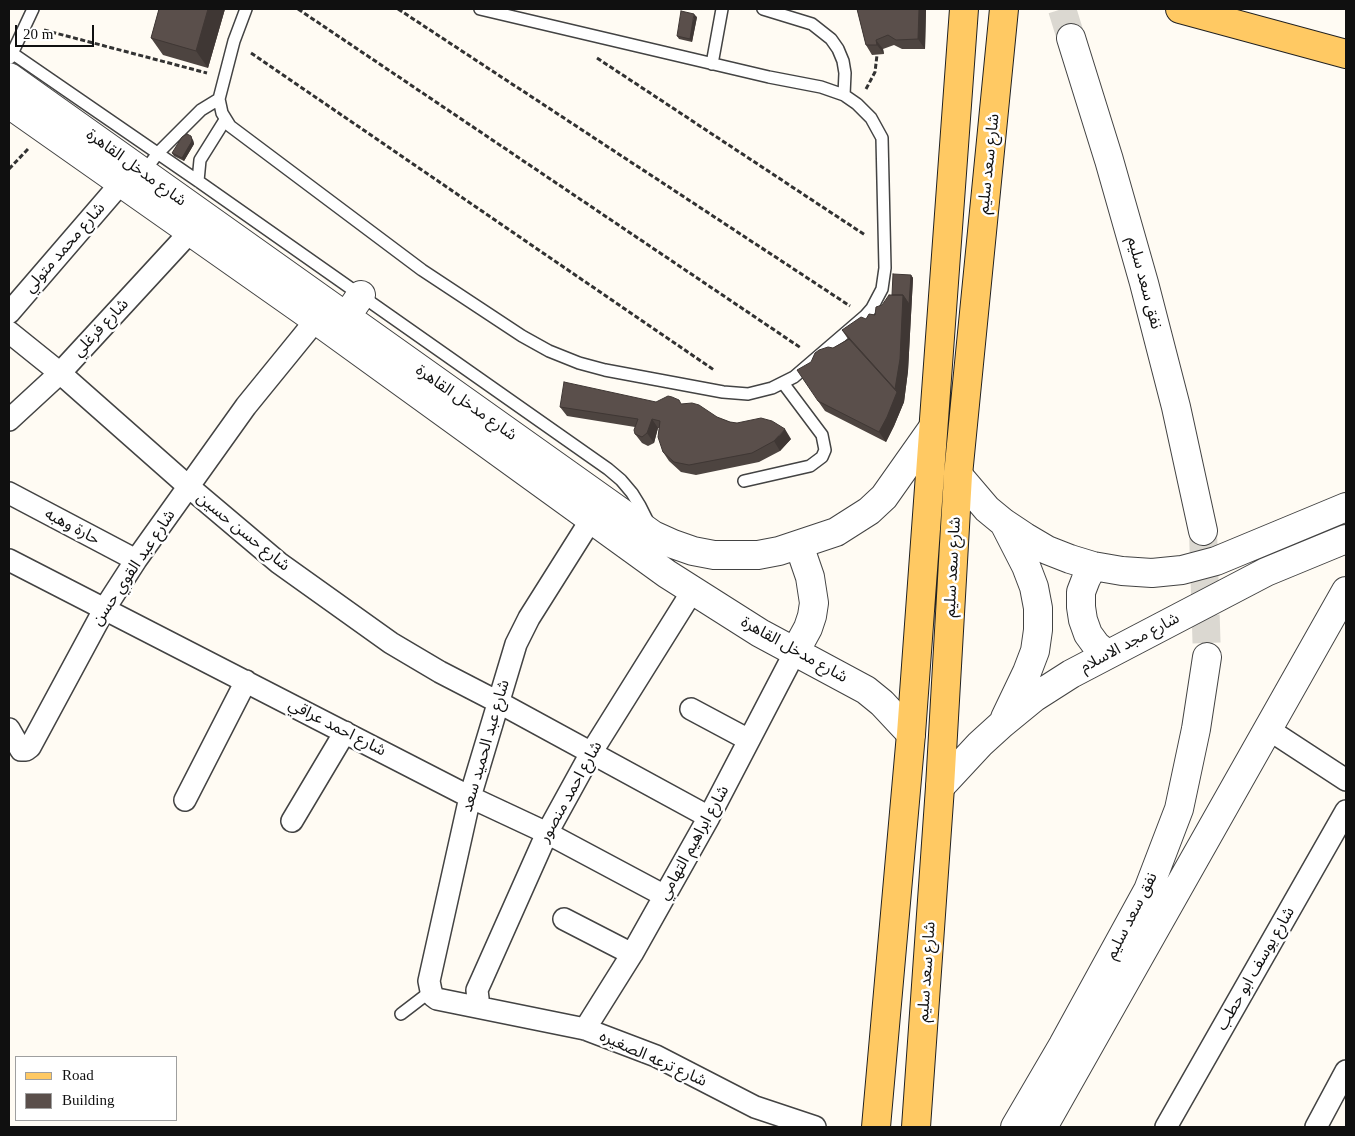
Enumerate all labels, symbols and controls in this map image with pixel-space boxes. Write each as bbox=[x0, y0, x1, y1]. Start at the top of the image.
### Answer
scale bar bbox=[18, 15, 96, 47]
text: 20 m bbox=[23, 26, 53, 42]
street label: شارع سعد سليم bbox=[974, 113, 1004, 215]
street label: شارع مدخل القاهرة bbox=[82, 125, 190, 211]
street label: شارع محمد متولي bbox=[21, 199, 109, 297]
street label: نفق سعد سليم bbox=[1122, 235, 1166, 331]
street label: شارع فرغلي bbox=[69, 295, 133, 361]
street label: شارع مدخل القاهرة bbox=[412, 361, 520, 445]
street label: شارع حسن حسين bbox=[192, 488, 294, 576]
street label: حارة وهبه bbox=[41, 505, 103, 549]
street label: شارع عبد القوي حسن bbox=[88, 506, 180, 630]
street label: شارع سعد سليم bbox=[941, 516, 965, 618]
street label: شارع مجد الاسلام bbox=[1077, 609, 1183, 677]
street label: شارع مدخل القاهرة bbox=[737, 613, 851, 687]
street label: شارع عبد الحميد سعد bbox=[458, 678, 514, 814]
street label: شارع احمد عراقي bbox=[285, 695, 389, 761]
street label: شارع احمد منصور bbox=[535, 738, 607, 846]
street label: شارع ابراهيم التهامي bbox=[655, 782, 733, 904]
street label: نفق سعد سليم bbox=[1102, 869, 1162, 963]
street label: شارع يوسف ابو حطب bbox=[1213, 904, 1299, 1034]
street label: شارع سعد سليم bbox=[914, 921, 940, 1023]
street label: شارع ترعه الصغيره bbox=[596, 1027, 710, 1091]
legend bbox=[15, 1056, 178, 1121]
text: Road bbox=[62, 1067, 94, 1083]
text: Building bbox=[62, 1092, 115, 1108]

